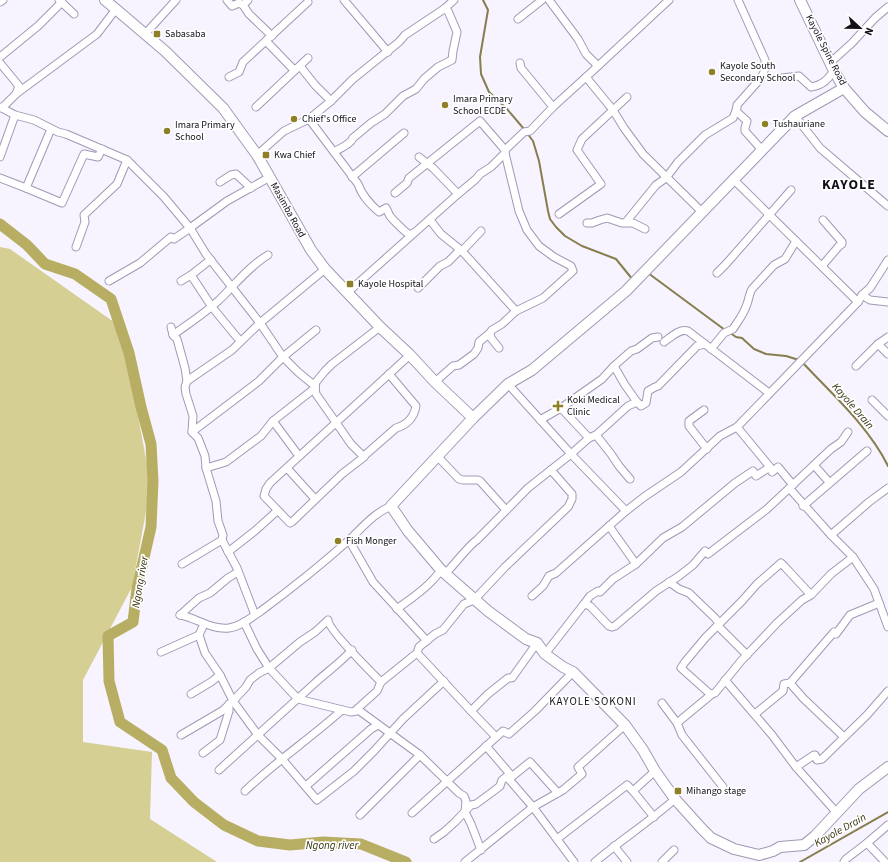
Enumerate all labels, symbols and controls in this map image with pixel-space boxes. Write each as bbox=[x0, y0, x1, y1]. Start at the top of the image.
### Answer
north arrow bbox=[840, 8, 880, 48]
street label: Kayole Spine Road bbox=[802, 12, 850, 88]
text: N bbox=[860, 25, 877, 38]
place label: Sabasaba bbox=[165, 27, 205, 41]
marker: Sabasaba bbox=[152, 29, 162, 39]
place label: Kayole South Secondary School bbox=[720, 59, 796, 85]
marker: Kayole South Secondary School bbox=[707, 67, 717, 77]
place label: Imara Primary School ECDE bbox=[453, 92, 513, 118]
marker: Imara Primary School ECDE bbox=[440, 100, 450, 110]
place label: Chief's Office bbox=[302, 112, 357, 126]
marker: Chief's Office bbox=[289, 114, 299, 124]
place label: Tushauriane bbox=[773, 117, 825, 131]
place label: Imara Primary School bbox=[175, 118, 235, 144]
marker: Tushauriane bbox=[760, 119, 770, 129]
marker: Imara Primary School bbox=[162, 126, 172, 136]
place label: Kwa Chief bbox=[274, 148, 316, 162]
marker: Kwa Chief bbox=[261, 150, 271, 160]
district label: KAYOLE bbox=[822, 175, 876, 195]
street label: Masimba Road bbox=[267, 180, 309, 240]
place label: Kayole Hospital bbox=[358, 277, 424, 291]
marker: Kayole Hospital bbox=[345, 279, 355, 289]
water label: Kayole Drain bbox=[829, 380, 878, 433]
place label: Koki Medical Clinic bbox=[567, 393, 620, 419]
marker: Koki Medical Clinic bbox=[552, 400, 564, 412]
place label: Fish Monger bbox=[346, 534, 397, 548]
marker: Fish Monger bbox=[333, 536, 343, 546]
water label: Ngong river bbox=[128, 554, 152, 609]
district label: KAYOLE SOKONI bbox=[549, 694, 637, 709]
place label: Mihango stage bbox=[686, 784, 746, 798]
marker: Mihango stage bbox=[673, 786, 683, 796]
water label: Kayole Drain bbox=[811, 809, 869, 850]
water label: Ngong river bbox=[306, 838, 359, 853]

